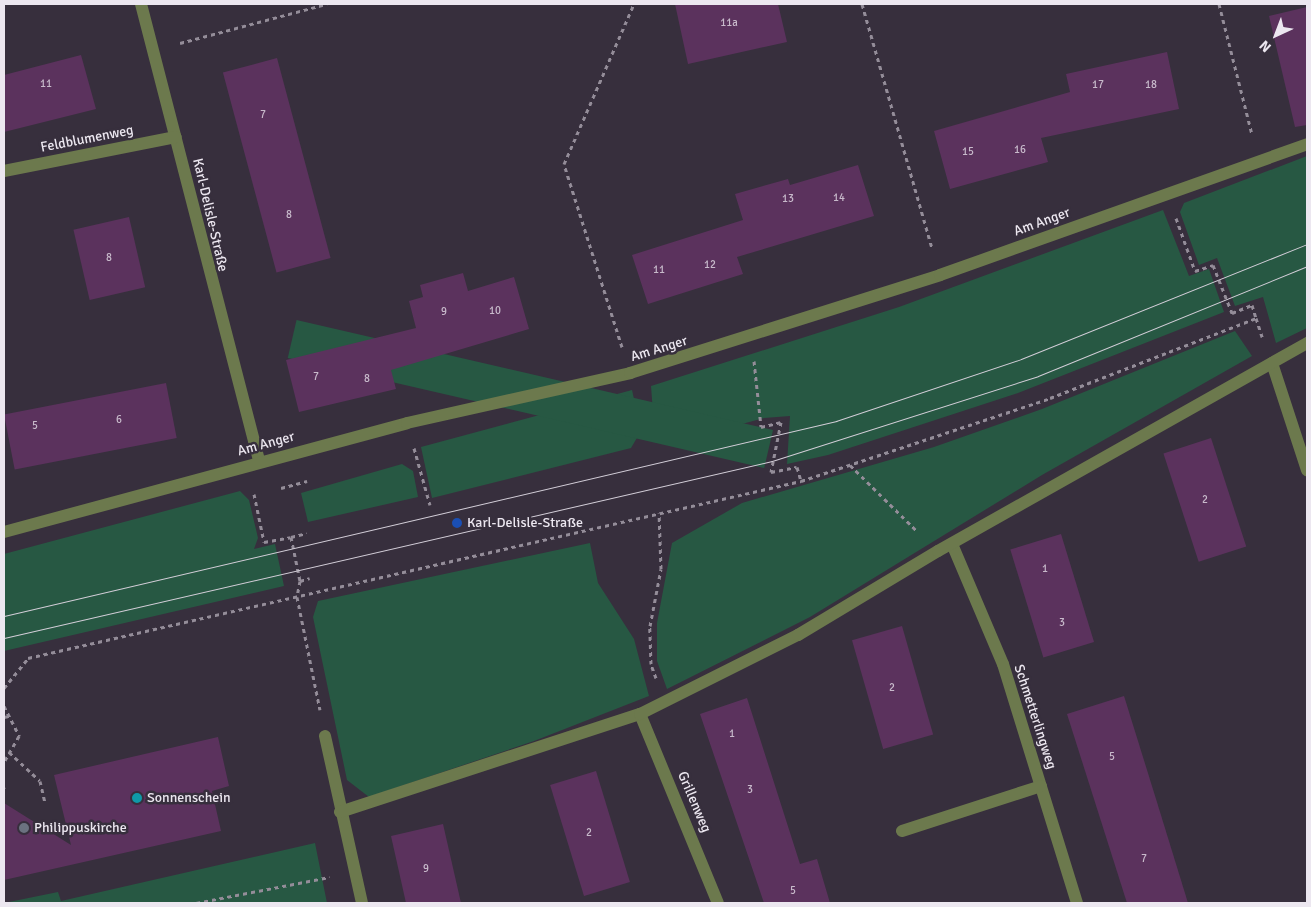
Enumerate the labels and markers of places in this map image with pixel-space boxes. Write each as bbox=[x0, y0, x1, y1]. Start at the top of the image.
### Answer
place label: Karl-Delisle-Straße bbox=[467, 515, 583, 531]
marker: Karl-Delisle-Straße bbox=[451, 517, 463, 529]
place label: Sonnenschein bbox=[147, 790, 231, 806]
marker: Sonnenschein bbox=[131, 792, 143, 804]
place label: Philippuskirche bbox=[34, 820, 127, 836]
marker: Philippuskirche bbox=[18, 822, 30, 834]

